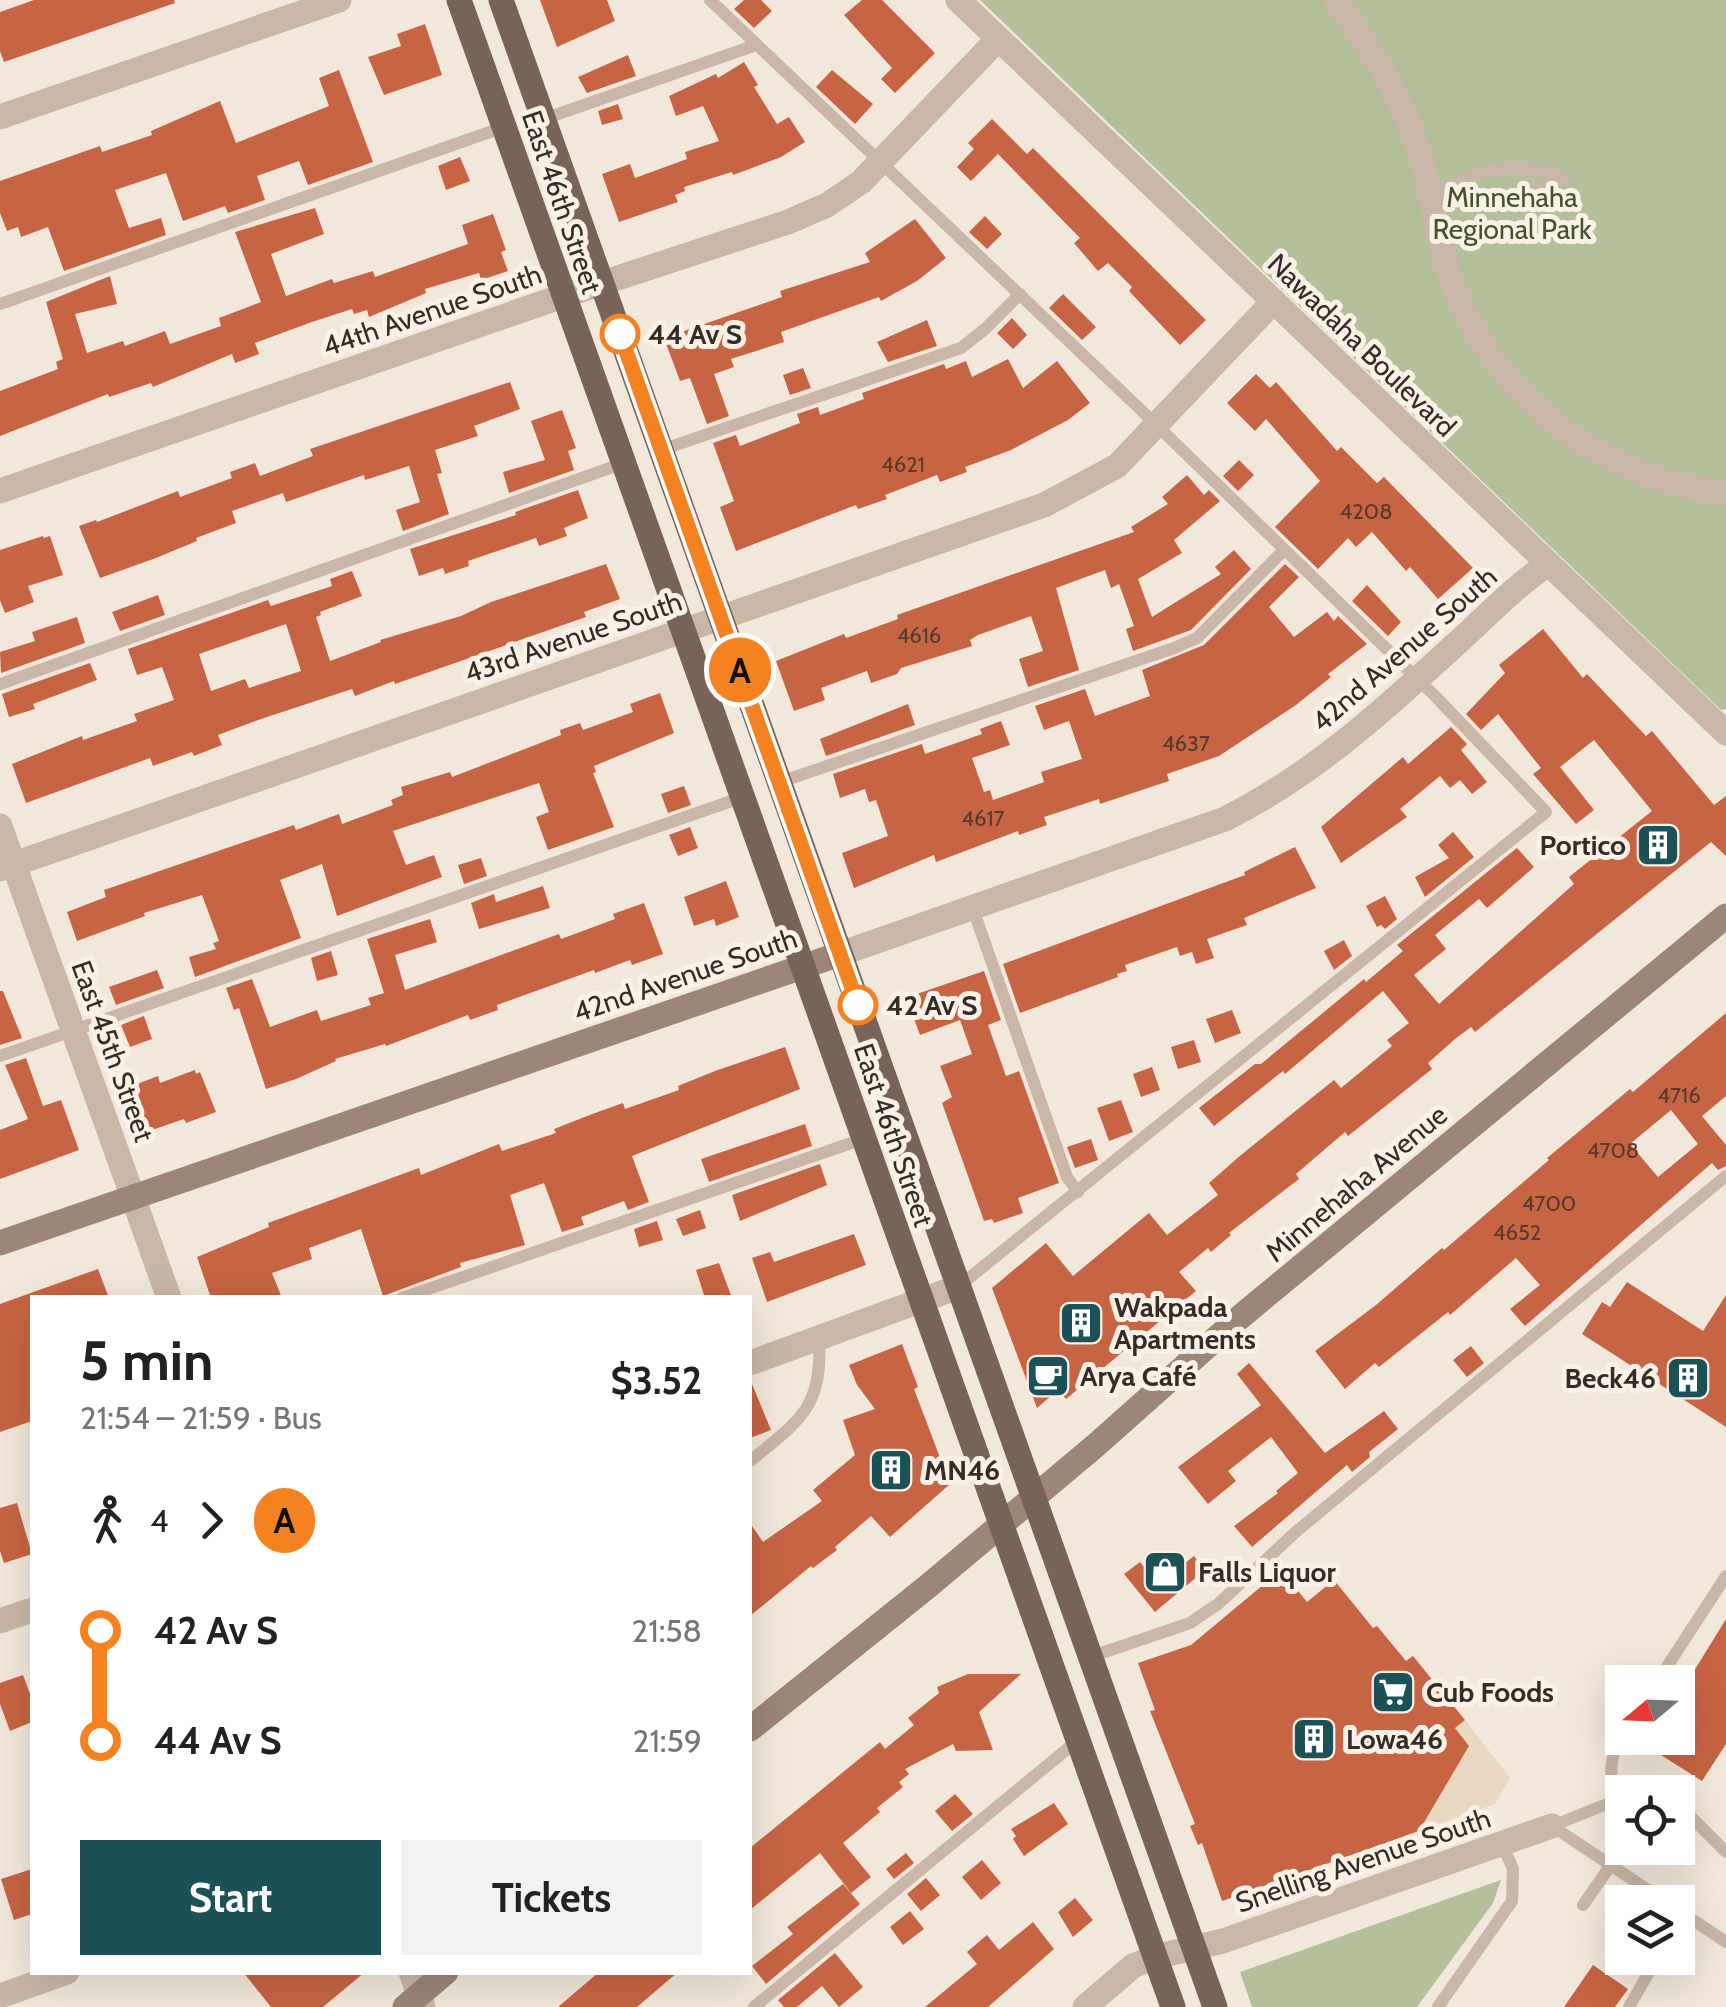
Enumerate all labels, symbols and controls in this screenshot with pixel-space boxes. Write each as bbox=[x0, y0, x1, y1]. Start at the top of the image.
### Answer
street label: East 46th Street bbox=[515, 106, 609, 298]
park label: Minnehaha Regional Park bbox=[1433, 180, 1592, 246]
street label: Nawadaha Boulevard bbox=[1261, 246, 1463, 444]
street label: 44th Avenue South bbox=[318, 257, 546, 363]
marker: 44 Av S bbox=[601, 315, 639, 353]
place label: 44 Av S bbox=[648, 317, 742, 351]
house number: 4621 bbox=[881, 451, 925, 478]
house number: 4208 bbox=[1340, 498, 1392, 525]
street label: 42nd Avenue South bbox=[1304, 559, 1504, 739]
street label: 43rd Avenue South bbox=[460, 584, 686, 690]
house number: 4616 bbox=[897, 622, 941, 649]
line badge: A bbox=[708, 638, 772, 702]
text: A bbox=[729, 649, 751, 692]
house number: 4637 bbox=[1162, 730, 1210, 757]
house number: 4617 bbox=[961, 805, 1005, 832]
building icon: Portico bbox=[1635, 822, 1681, 868]
place label: Portico bbox=[1540, 828, 1626, 862]
street label: 42nd Avenue South bbox=[569, 921, 801, 1029]
street label: East 45th Street bbox=[64, 956, 162, 1146]
marker: 42 Av S bbox=[839, 986, 877, 1024]
place label: 42 Av S bbox=[886, 988, 977, 1022]
street label: East 46th Street bbox=[847, 1039, 941, 1231]
house number: 4716 bbox=[1657, 1082, 1701, 1109]
street label: Minnehaha Avenue bbox=[1258, 1097, 1454, 1269]
house number: 4708 bbox=[1587, 1137, 1639, 1164]
house number: 4700 bbox=[1522, 1190, 1576, 1217]
house number: 4652 bbox=[1493, 1219, 1541, 1246]
place label: Wakpada Apartments bbox=[1114, 1290, 1256, 1356]
building icon: Wakpada Apartments bbox=[1058, 1300, 1104, 1346]
text: 5 min bbox=[80, 1327, 213, 1394]
cafe icon: Arya Café bbox=[1025, 1353, 1071, 1399]
building icon: Beck46 bbox=[1665, 1355, 1711, 1401]
text: $3.52 bbox=[611, 1357, 702, 1404]
place label: Arya Café bbox=[1080, 1359, 1196, 1393]
place label: Beck46 bbox=[1565, 1361, 1656, 1395]
text: 21:54 – 21:59 · Bus bbox=[80, 1398, 322, 1437]
building icon: MN46 bbox=[868, 1447, 914, 1493]
place label: MN46 bbox=[924, 1453, 1000, 1487]
icon: walk bbox=[80, 1493, 135, 1548]
icon: forward bbox=[184, 1493, 239, 1548]
text: A bbox=[274, 1499, 295, 1542]
text: 4 bbox=[150, 1501, 169, 1540]
shop icon: Falls Liquor bbox=[1142, 1549, 1188, 1595]
place label: Falls Liquor bbox=[1198, 1555, 1337, 1589]
text: 42 Av S bbox=[154, 1607, 278, 1654]
text: 21:58 bbox=[631, 1611, 702, 1650]
north arrow bbox=[1605, 1665, 1695, 1755]
map controls bbox=[1605, 1665, 1695, 1975]
supermarket icon: Cub Foods bbox=[1370, 1669, 1416, 1715]
place label: Cub Foods bbox=[1426, 1675, 1554, 1709]
building icon: Lowa46 bbox=[1291, 1716, 1337, 1762]
text: 44 Av S bbox=[154, 1717, 282, 1764]
text: 21:59 bbox=[633, 1721, 702, 1760]
place label: Lowa46 bbox=[1346, 1722, 1443, 1756]
button: locate bbox=[1605, 1775, 1695, 1865]
street label: Snelling Avenue South bbox=[1231, 1800, 1495, 1920]
button: Start bbox=[80, 1840, 381, 1955]
button: Tickets bbox=[401, 1840, 702, 1955]
button: layers bbox=[1605, 1885, 1695, 1975]

